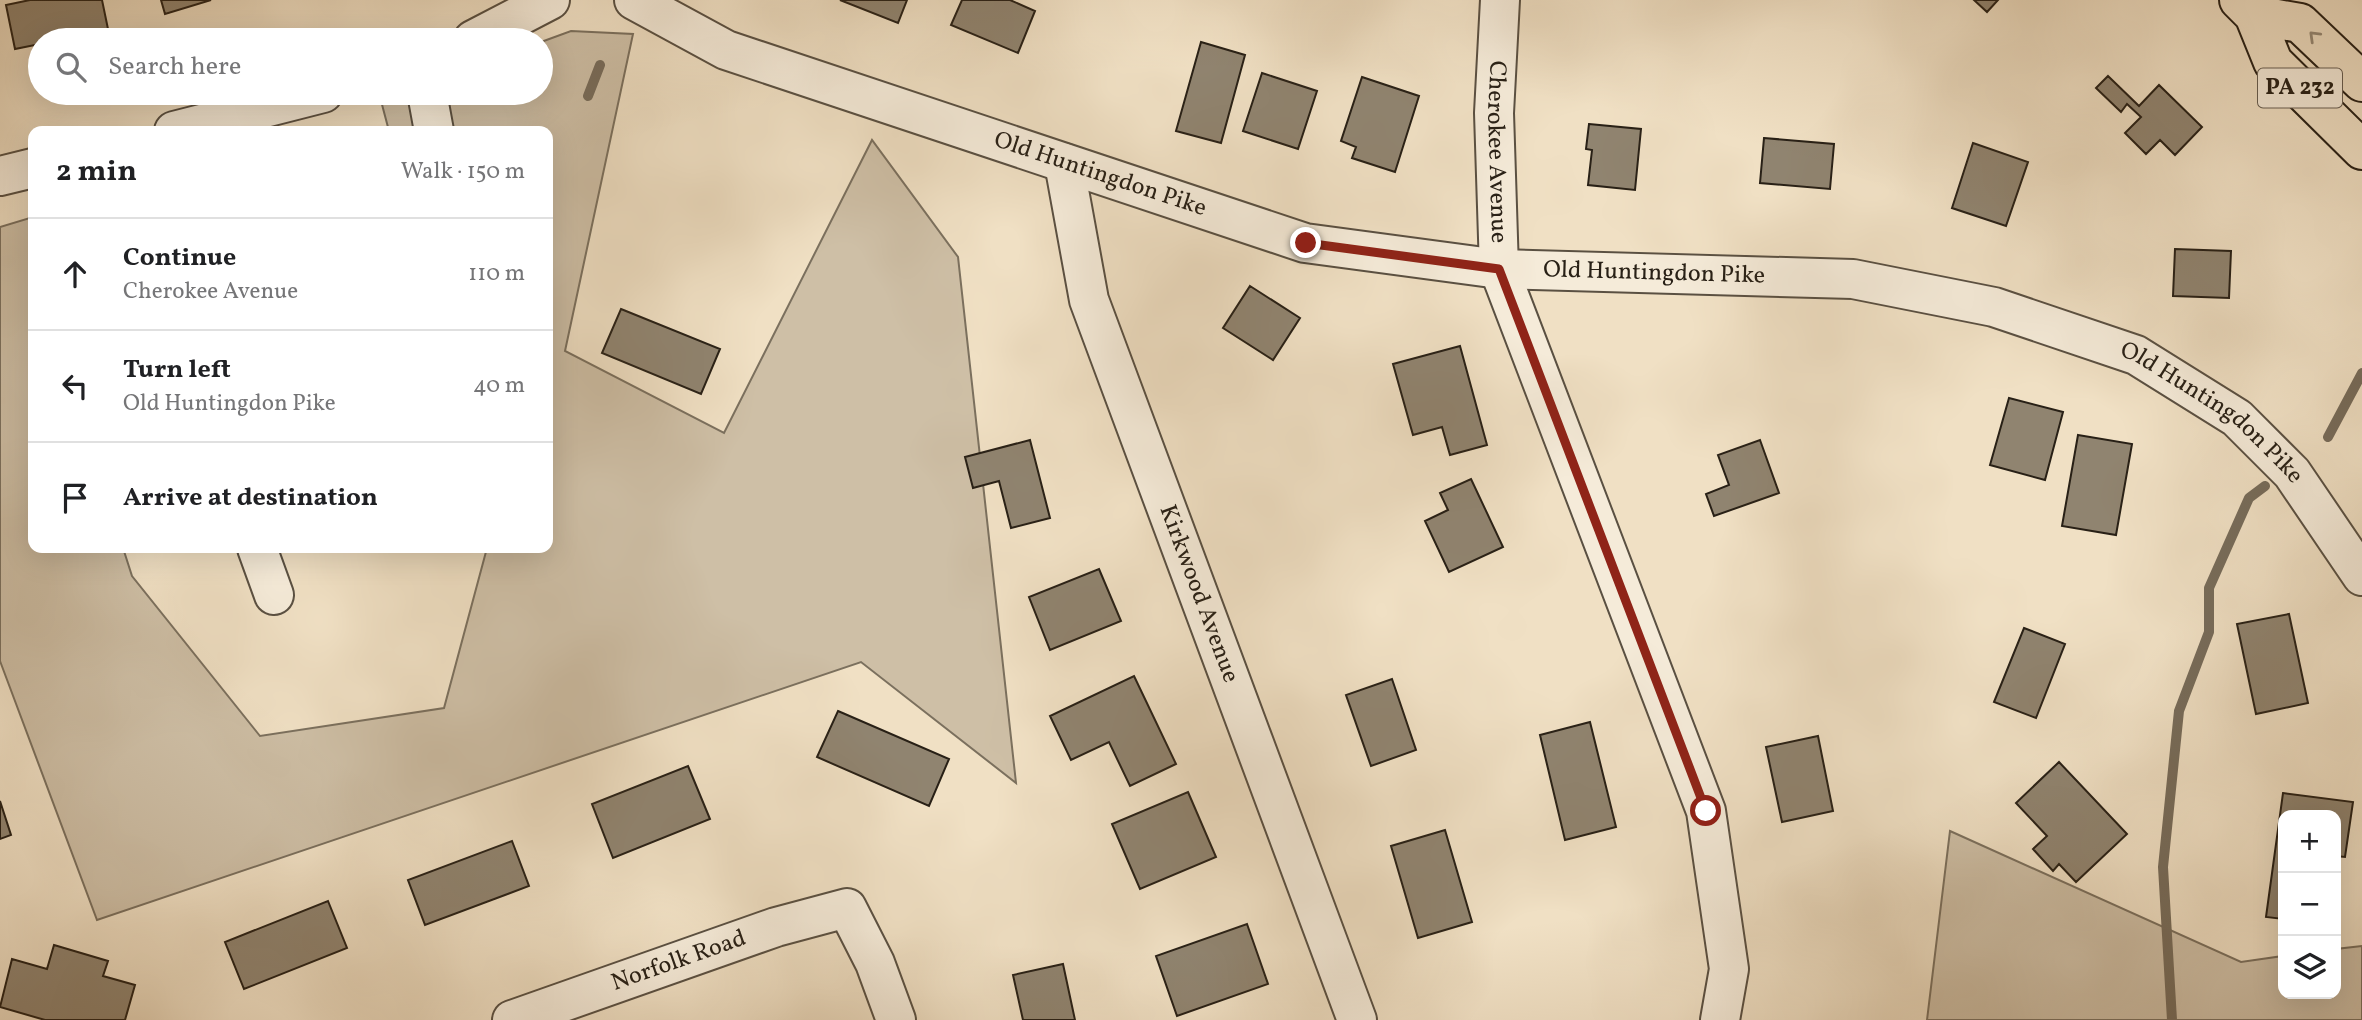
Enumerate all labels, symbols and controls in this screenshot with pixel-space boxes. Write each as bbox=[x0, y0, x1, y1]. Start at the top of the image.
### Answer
search box bbox=[28, 28, 553, 105]
one-way arrow bbox=[2309, 32, 2322, 45]
icon: search bbox=[52, 48, 90, 86]
text: Search here bbox=[108, 49, 241, 85]
street label: Cherokee Avenue bbox=[1477, 60, 1515, 244]
road number: PA 232 bbox=[2258, 68, 2342, 108]
street label: Old Huntingdon Pike bbox=[989, 123, 1211, 226]
text: 2 min bbox=[56, 151, 137, 193]
text: Walk · 150 m bbox=[401, 156, 525, 188]
route end bbox=[1290, 227, 1321, 258]
text: Continue bbox=[123, 240, 236, 276]
street label: Old Huntingdon Pike bbox=[1543, 253, 1766, 294]
icon: ahead bbox=[56, 255, 94, 293]
text: 110 m bbox=[468, 258, 525, 290]
text: Cherokee Avenue bbox=[123, 276, 298, 308]
street label: Old Huntingdon Pike bbox=[2116, 334, 2311, 491]
text: Turn left bbox=[123, 352, 231, 388]
icon: left bbox=[56, 367, 94, 405]
text: 40 m bbox=[473, 370, 525, 402]
text: Old Huntingdon Pike bbox=[123, 388, 336, 420]
icon: arrive bbox=[56, 479, 94, 517]
text: Arrive at destination bbox=[123, 480, 378, 516]
street label: Kirkwood Avenue bbox=[1150, 500, 1247, 688]
route start bbox=[1690, 795, 1721, 826]
map controls bbox=[2278, 810, 2341, 999]
button: + bbox=[2278, 810, 2341, 873]
button: − bbox=[2278, 873, 2341, 936]
street label: Norfolk Road bbox=[607, 922, 751, 1001]
button: layers bbox=[2278, 936, 2341, 999]

